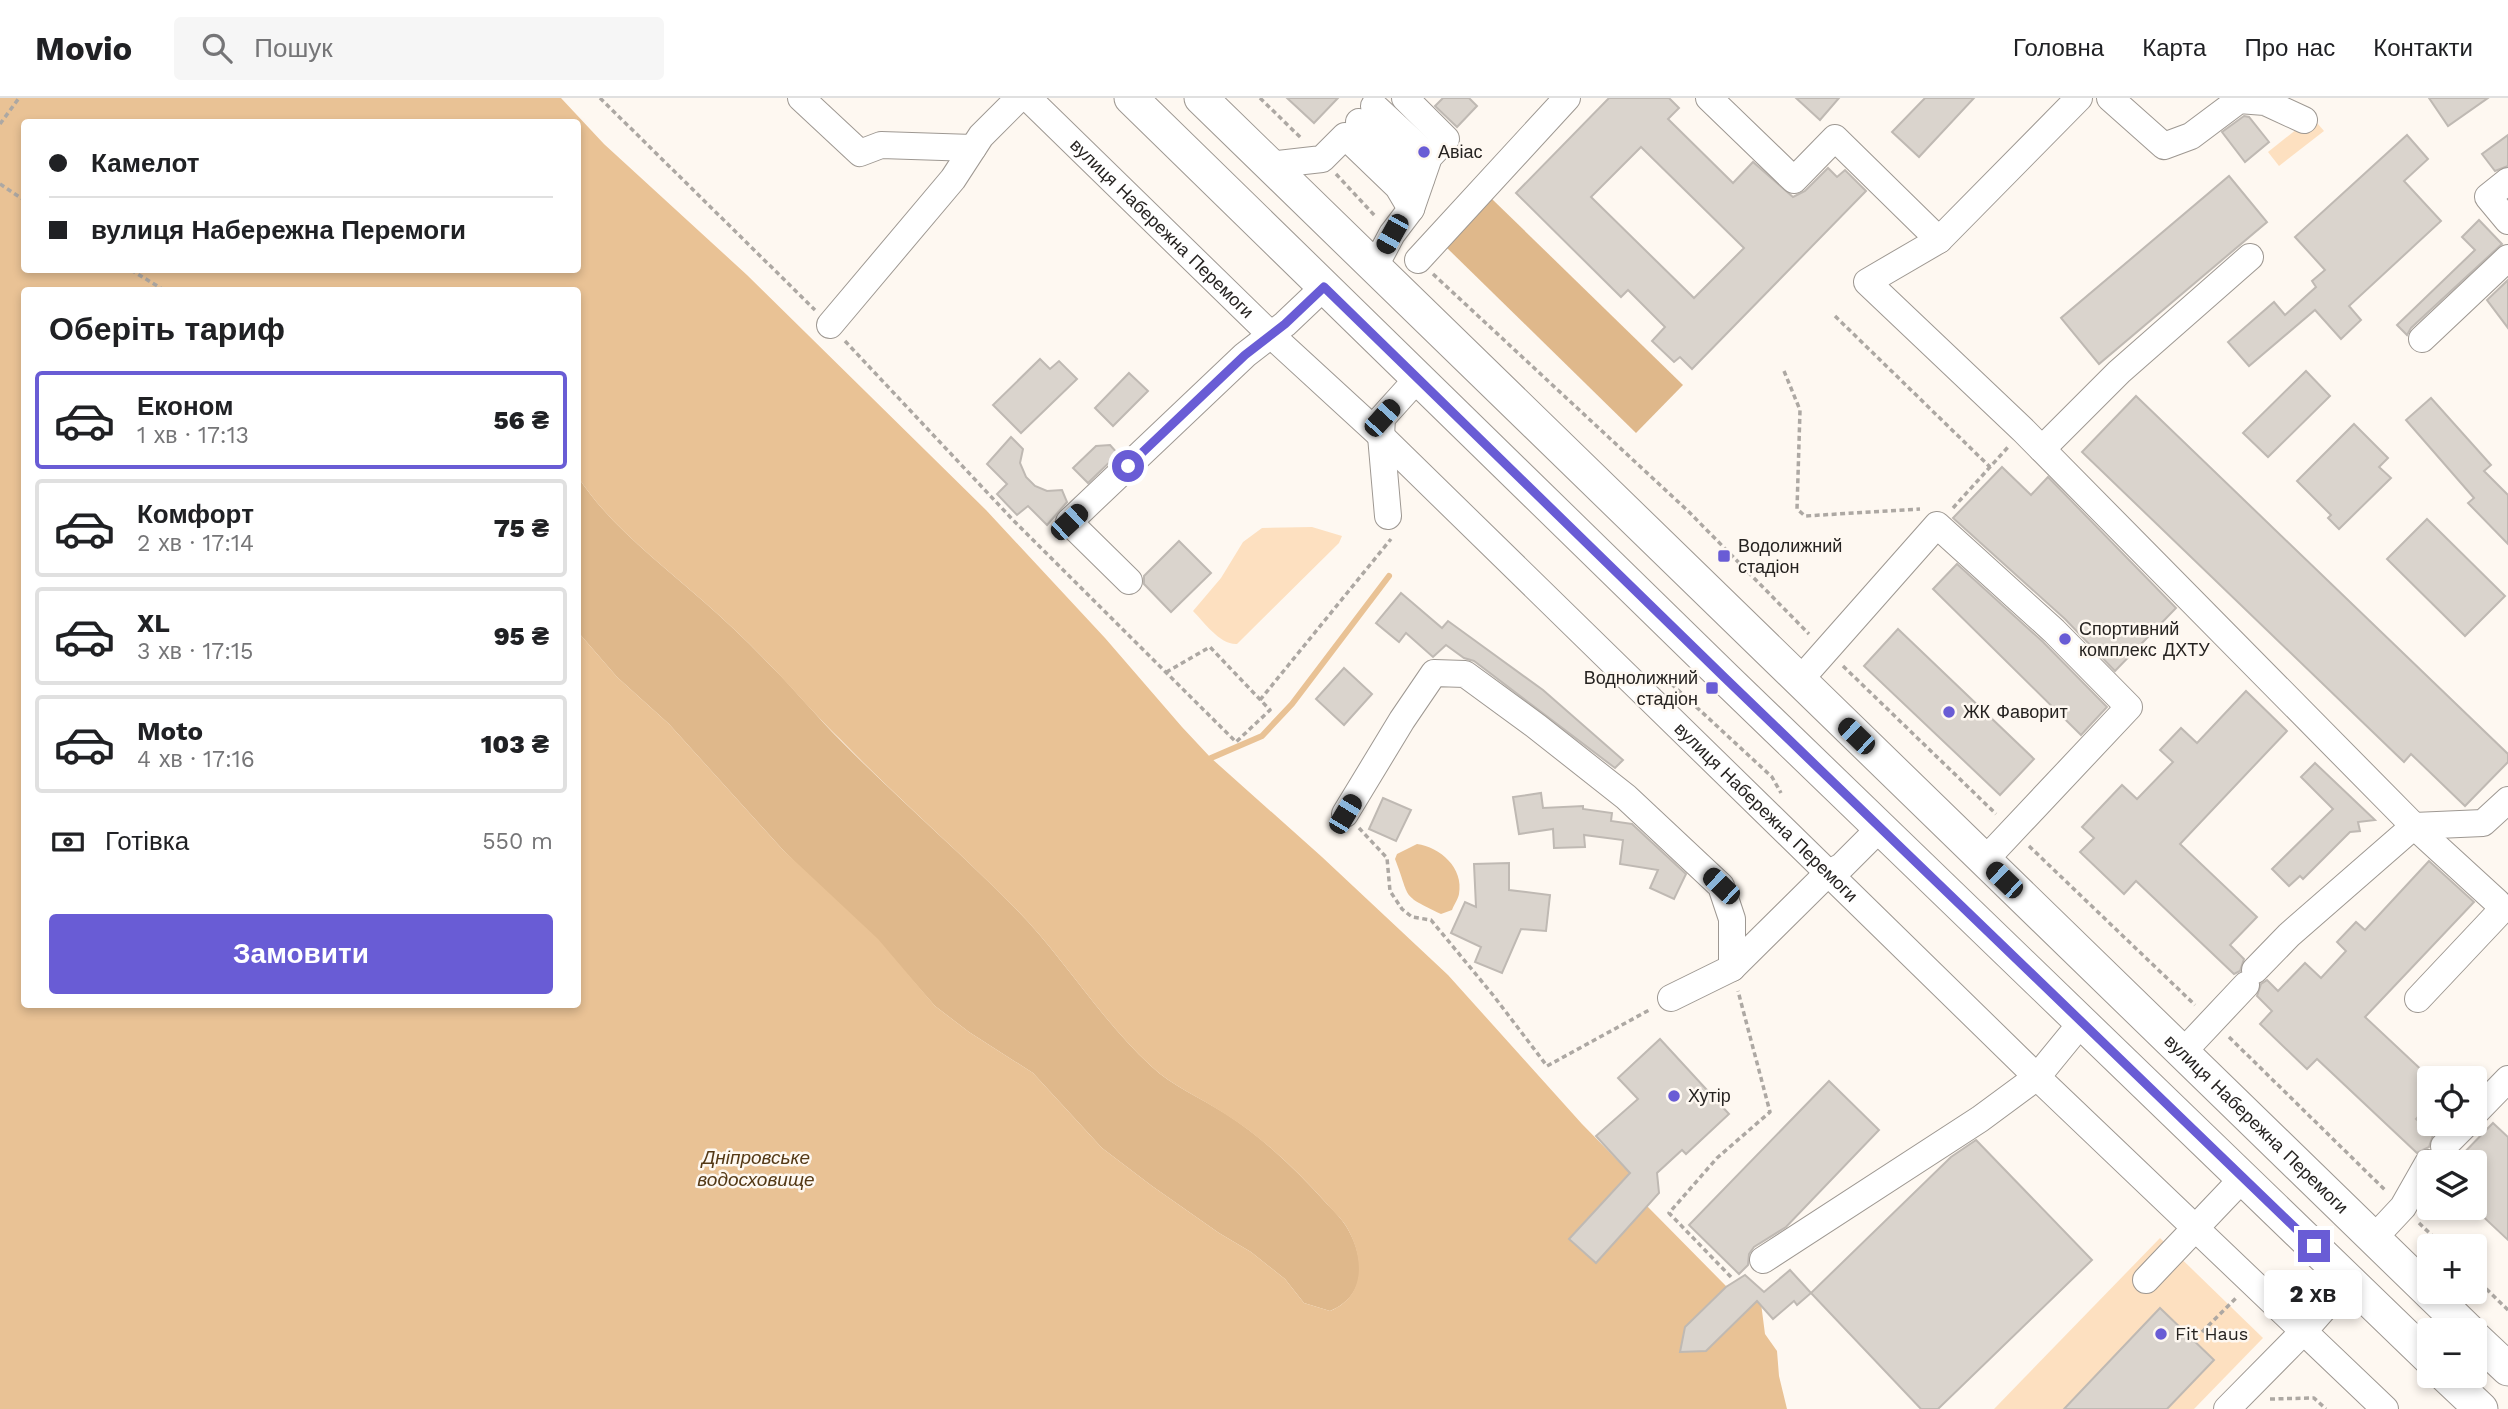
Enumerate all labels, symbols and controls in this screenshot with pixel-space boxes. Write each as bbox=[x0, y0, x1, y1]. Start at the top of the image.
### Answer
search box bbox=[174, 17, 664, 80]
text: Movio bbox=[35, 29, 132, 68]
icon: search bbox=[198, 29, 236, 67]
text: Пошук bbox=[254, 33, 333, 63]
text: Головна bbox=[2013, 34, 2104, 62]
text: Карта bbox=[2142, 34, 2206, 62]
text: Про нас bbox=[2244, 34, 2335, 62]
text: Контакти bbox=[2373, 34, 2473, 62]
street label: вулиця Набережна Перемоги bbox=[1066, 134, 1258, 322]
place label: Авіас bbox=[1438, 141, 1483, 162]
marker: Авіас bbox=[1416, 144, 1432, 160]
text: Камелот bbox=[91, 148, 199, 178]
car bbox=[1373, 211, 1412, 257]
text: вулиця Набережна Перемоги bbox=[91, 215, 466, 245]
text: Оберіть тариф bbox=[49, 310, 285, 348]
icon: car bbox=[53, 389, 116, 452]
text: Економ bbox=[137, 391, 233, 421]
car bbox=[1361, 395, 1404, 441]
text: 56 ₴ bbox=[493, 405, 549, 435]
text: 1 хв · 17:13 bbox=[137, 422, 249, 449]
route start bbox=[1112, 450, 1144, 482]
icon: car bbox=[53, 497, 116, 560]
text: Комфорт bbox=[137, 499, 254, 529]
car bbox=[1047, 500, 1092, 544]
text: 75 ₴ bbox=[494, 513, 549, 543]
text: 2 хв · 17:14 bbox=[137, 530, 254, 557]
place label: Водолижний стадіон bbox=[1738, 535, 1842, 577]
marker: Водолижний стадіон bbox=[1716, 548, 1732, 564]
icon: car bbox=[53, 605, 116, 668]
text: XL bbox=[137, 608, 170, 638]
place label: Спортивний комплекс ДХТУ bbox=[2079, 618, 2210, 660]
text: 95 ₴ bbox=[494, 621, 549, 651]
marker: Спортивний комплекс ДХТУ bbox=[2057, 631, 2073, 647]
text: 3 хв · 17:15 bbox=[137, 638, 253, 665]
place label: Воднолижний стадіон bbox=[1584, 667, 1698, 709]
marker: Воднолижний стадіон bbox=[1704, 680, 1720, 696]
place label: ЖК Фаворит bbox=[1963, 701, 2068, 722]
marker: ЖК Фаворит bbox=[1941, 704, 1957, 720]
icon: car bbox=[53, 713, 116, 776]
car bbox=[1834, 714, 1879, 758]
text: Moto bbox=[137, 716, 203, 746]
street label: вулиця Набережна Перемоги bbox=[1670, 718, 1862, 906]
text: 103 ₴ bbox=[481, 729, 549, 759]
text: 4 хв · 17:16 bbox=[137, 746, 255, 773]
car bbox=[1326, 791, 1365, 837]
icon: cash bbox=[49, 823, 87, 861]
text: Готівка bbox=[105, 826, 189, 856]
text: 550 m bbox=[482, 828, 553, 855]
car bbox=[1982, 858, 2027, 902]
car bbox=[1699, 864, 1744, 908]
button: Замовити bbox=[49, 914, 553, 994]
street label: вулиця Набережна Перемоги bbox=[2161, 1030, 2353, 1218]
map controls bbox=[2417, 1066, 2487, 1388]
button: locate bbox=[2417, 1066, 2487, 1136]
place label: Хутір bbox=[1688, 1085, 1731, 1106]
marker: Хутір bbox=[1666, 1088, 1682, 1104]
water label: Дніпровське водосховище bbox=[697, 1146, 815, 1191]
button: layers bbox=[2417, 1150, 2487, 1220]
route end bbox=[2298, 1230, 2330, 1262]
button: + bbox=[2417, 1234, 2487, 1304]
callout: 2 хв bbox=[2265, 1270, 2363, 1320]
text: 2 хв bbox=[2290, 1281, 2336, 1308]
button: − bbox=[2417, 1318, 2487, 1388]
place label: Fit Haus bbox=[2175, 1323, 2248, 1344]
marker: Fit Haus bbox=[2153, 1326, 2169, 1342]

